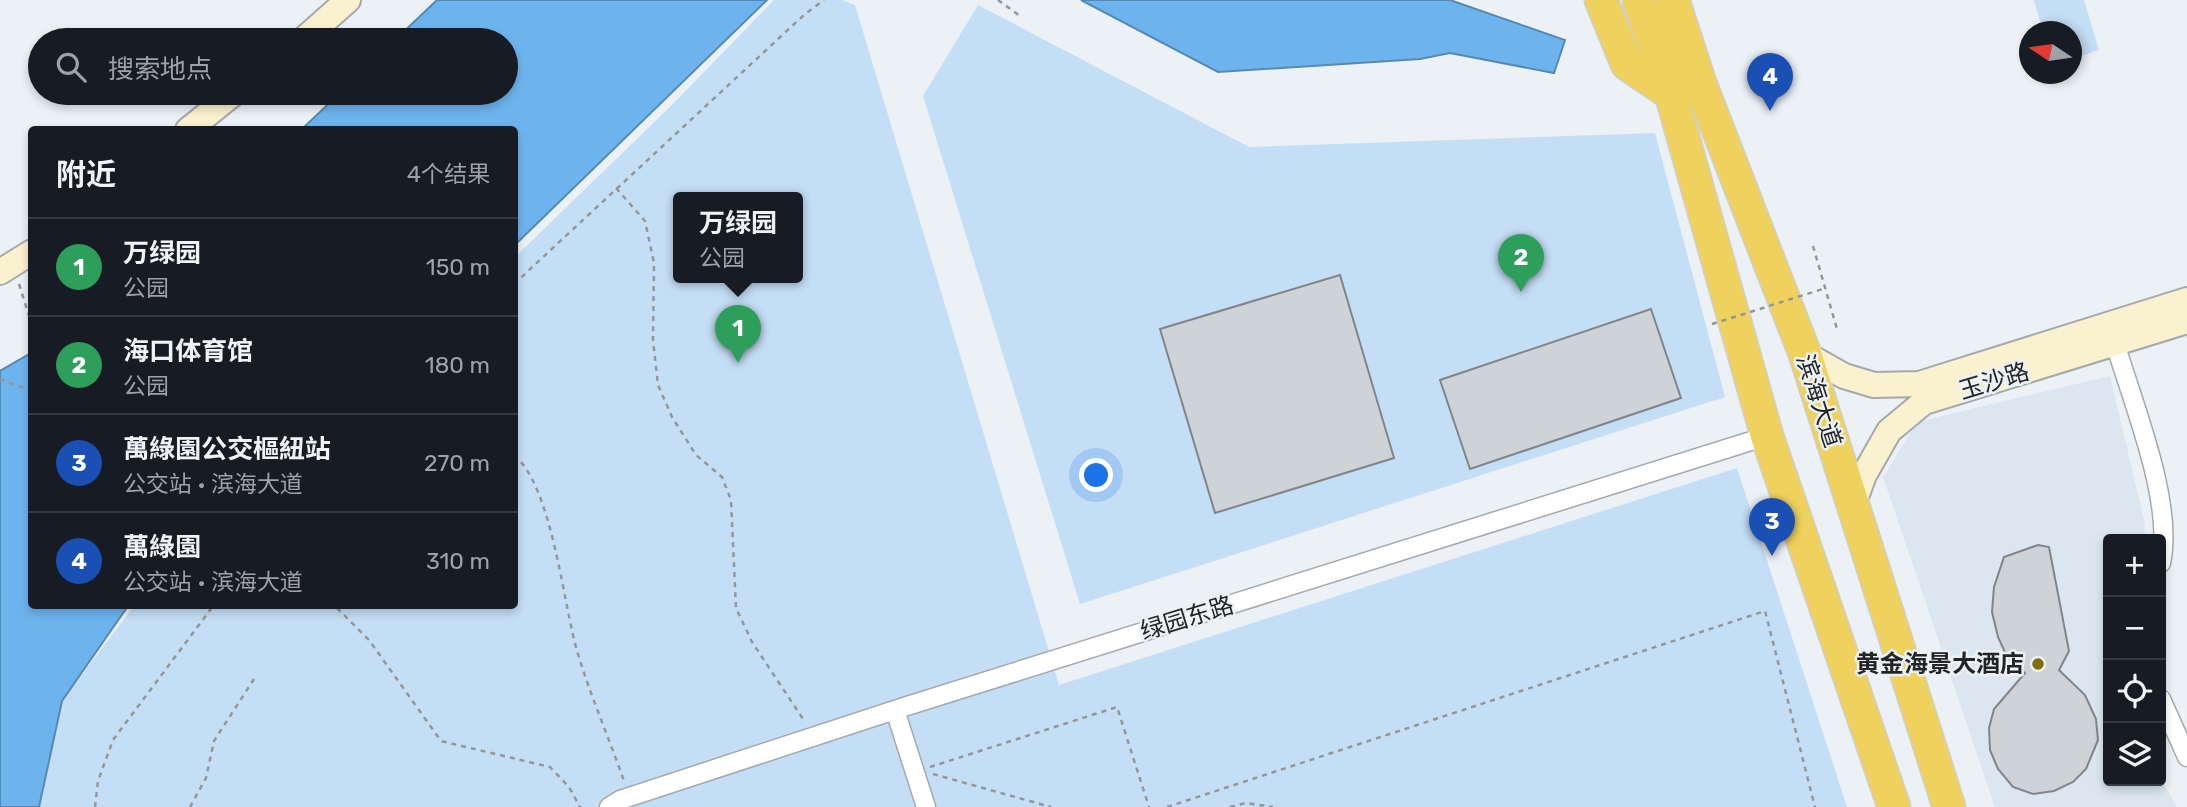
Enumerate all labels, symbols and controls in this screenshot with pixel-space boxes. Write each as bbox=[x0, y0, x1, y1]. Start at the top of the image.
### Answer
north arrow bbox=[2019, 21, 2082, 84]
search box bbox=[28, 28, 518, 105]
icon: search bbox=[52, 48, 90, 86]
pin: 4 bbox=[1747, 53, 1793, 111]
text: 搜索地点 bbox=[108, 54, 212, 85]
text: 附近 bbox=[56, 157, 116, 193]
text: 4个结果 bbox=[407, 160, 490, 188]
popup bbox=[673, 192, 803, 283]
text: 万绿园 bbox=[699, 208, 777, 239]
pin: 2 bbox=[1498, 234, 1544, 292]
text: 万绿园 bbox=[123, 238, 201, 269]
text: 公园 bbox=[699, 244, 745, 272]
text: 1 bbox=[73, 253, 85, 281]
text: 150 m bbox=[426, 253, 490, 281]
text: 公园 bbox=[123, 274, 169, 302]
pin: 1 bbox=[715, 305, 761, 363]
text: 海口体育馆 bbox=[123, 336, 253, 367]
text: 2 bbox=[72, 351, 86, 379]
text: 180 m bbox=[425, 351, 490, 379]
street label: 滨海大道 bbox=[1791, 351, 1847, 451]
street label: 玉沙路 bbox=[1955, 357, 2033, 405]
text: 公园 bbox=[123, 372, 169, 400]
text: 萬綠園公交樞紐站 bbox=[123, 434, 331, 465]
text: 3 bbox=[71, 449, 87, 477]
text: 270 m bbox=[424, 449, 490, 477]
your location bbox=[1079, 458, 1113, 492]
text: 公交站 · 滨海大道 bbox=[123, 470, 303, 498]
pin: 3 bbox=[1749, 498, 1795, 556]
text: 萬綠園 bbox=[123, 532, 201, 563]
map controls bbox=[2103, 534, 2166, 786]
button: + bbox=[2103, 534, 2166, 597]
text: 4 bbox=[71, 547, 87, 575]
text: 310 m bbox=[426, 547, 490, 575]
text: 公交站 · 滨海大道 bbox=[123, 568, 303, 596]
street label: 绿园东路 bbox=[1137, 591, 1237, 645]
button: − bbox=[2103, 597, 2166, 660]
place label: 黄金海景大酒店 bbox=[1856, 650, 2024, 678]
marker: 黄金海景大酒店 bbox=[2030, 656, 2046, 672]
button: locate bbox=[2103, 660, 2166, 723]
button: layers bbox=[2103, 723, 2166, 786]

